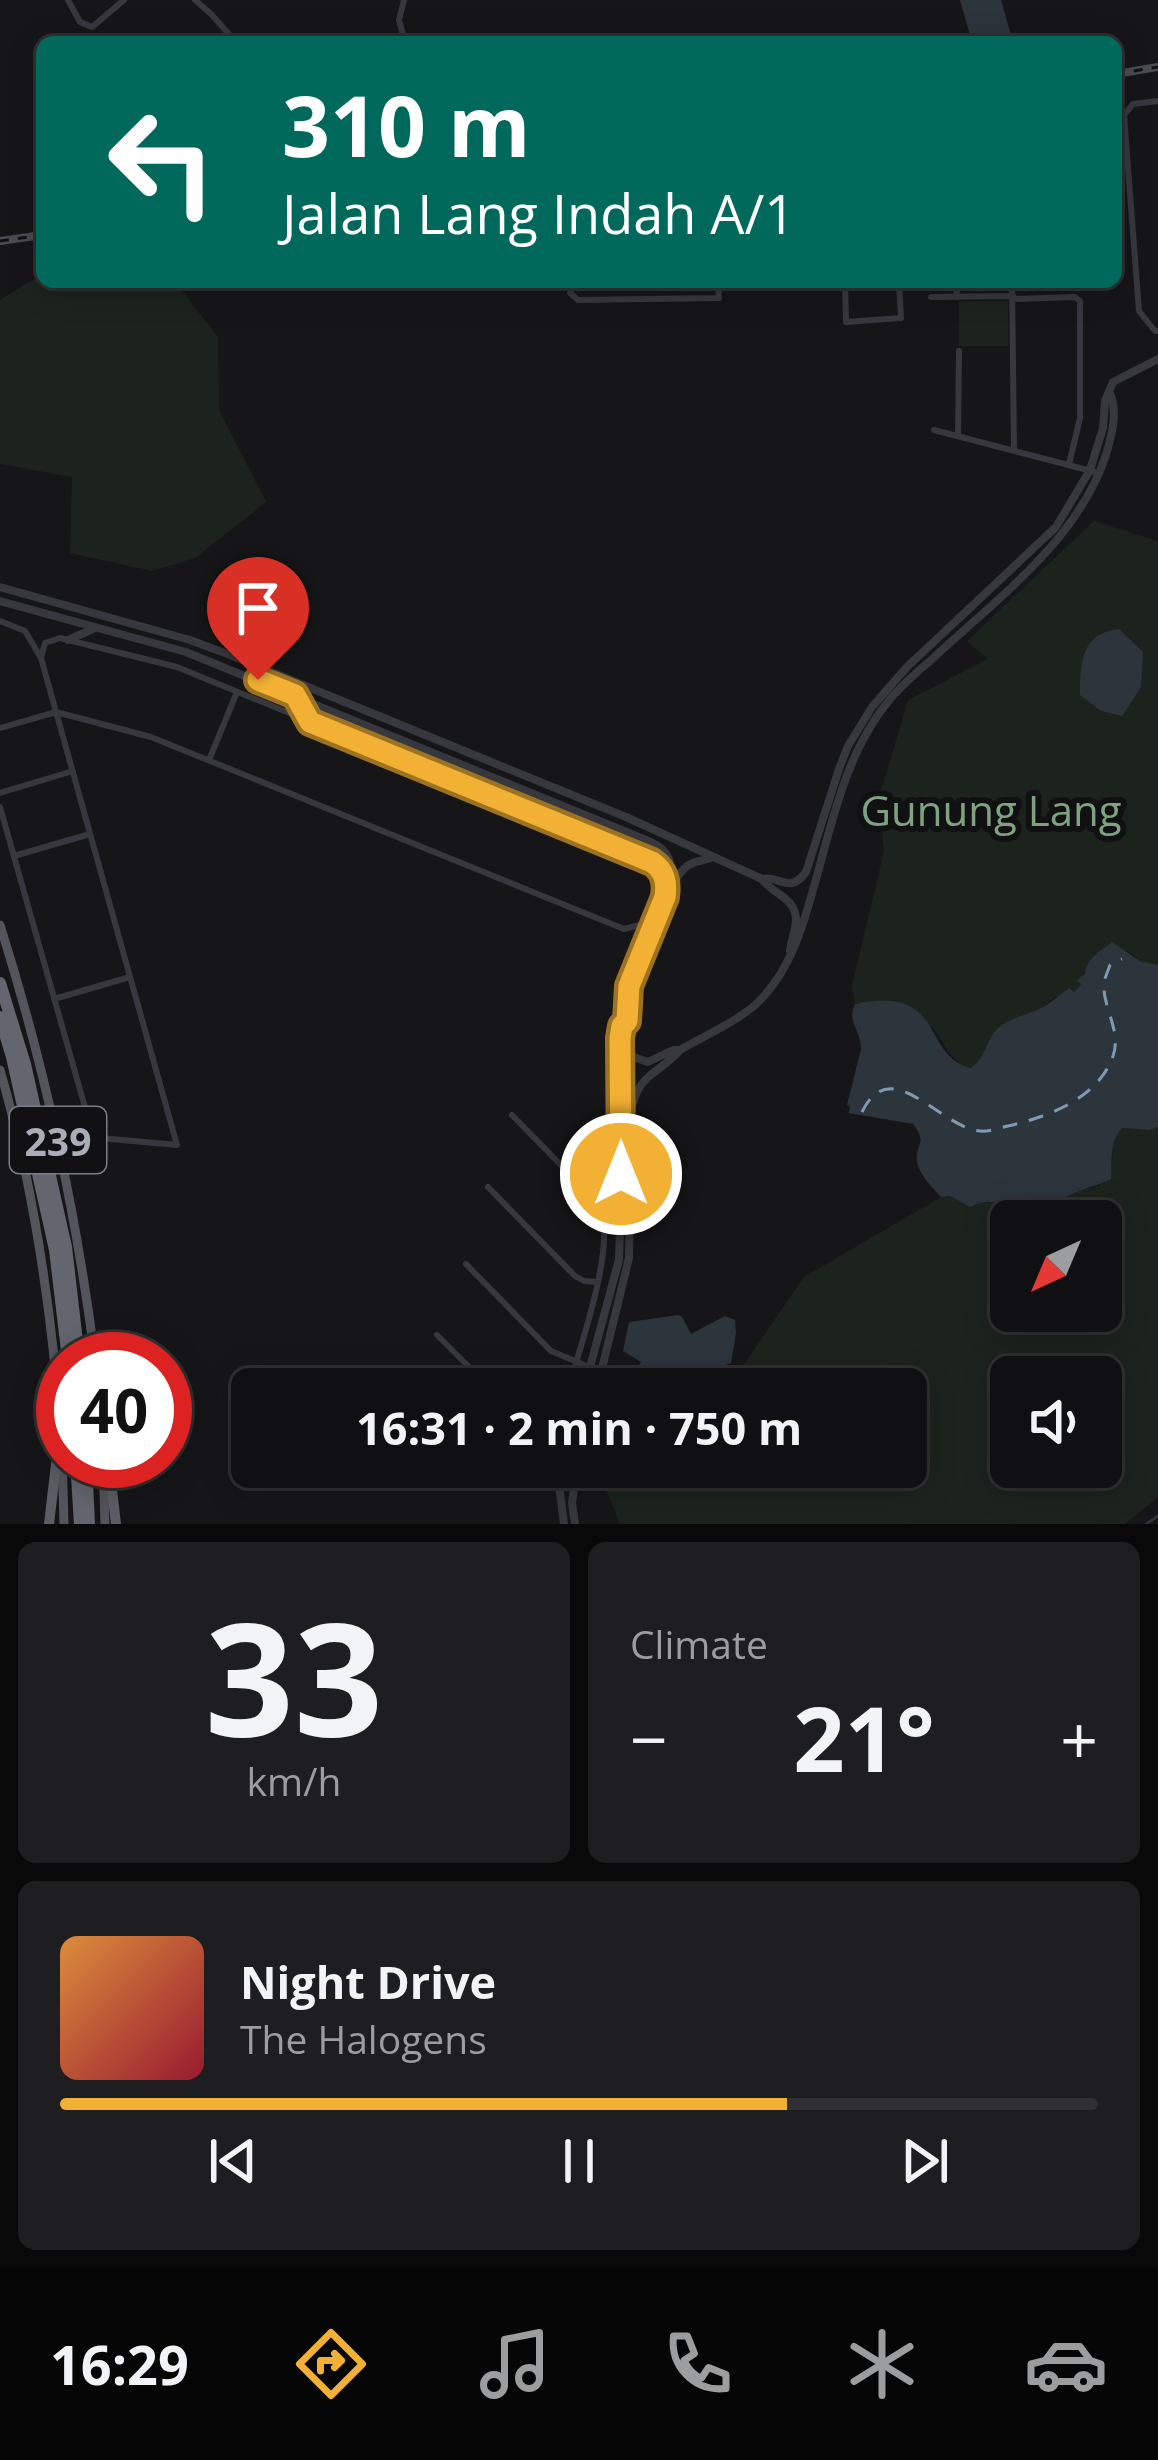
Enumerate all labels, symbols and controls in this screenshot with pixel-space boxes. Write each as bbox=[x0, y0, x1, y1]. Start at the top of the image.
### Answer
text: 310 m bbox=[282, 67, 530, 182]
icon: left bbox=[84, 84, 240, 240]
text: Jalan Lang Indah A/1 bbox=[282, 176, 795, 250]
pin bbox=[207, 557, 309, 680]
icon: arrive bbox=[225, 575, 291, 641]
park label: Gunung Lang bbox=[860, 781, 1122, 838]
road number: 239 bbox=[10, 1107, 106, 1173]
position arrow bbox=[558, 1111, 684, 1237]
north arrow bbox=[990, 1200, 1122, 1332]
map controls bbox=[990, 1200, 1122, 1488]
speed limit sign: 40 bbox=[36, 1332, 192, 1488]
button: sound bbox=[990, 1356, 1122, 1488]
text: 16:31 · 2 min · 750 m bbox=[356, 1397, 802, 1458]
text: 33 bbox=[205, 1569, 383, 1782]
text: Climate bbox=[630, 1617, 768, 1670]
text: 21° bbox=[793, 1676, 935, 1798]
text: − bbox=[630, 1693, 668, 1783]
text: + bbox=[1060, 1693, 1098, 1783]
text: km/h bbox=[247, 1754, 341, 1807]
text: Night Drive bbox=[240, 1951, 496, 2012]
text: The Halogens bbox=[240, 2012, 487, 2065]
icon: previous bbox=[200, 2128, 266, 2194]
icon: pause bbox=[546, 2128, 612, 2194]
icon: next bbox=[892, 2128, 958, 2194]
icon: directions bbox=[289, 2322, 373, 2406]
icon: music bbox=[473, 2322, 557, 2406]
icon: phone bbox=[656, 2322, 740, 2406]
icon: climate bbox=[840, 2322, 924, 2406]
icon: car bbox=[1024, 2322, 1108, 2406]
text: 16:29 bbox=[50, 2327, 189, 2401]

